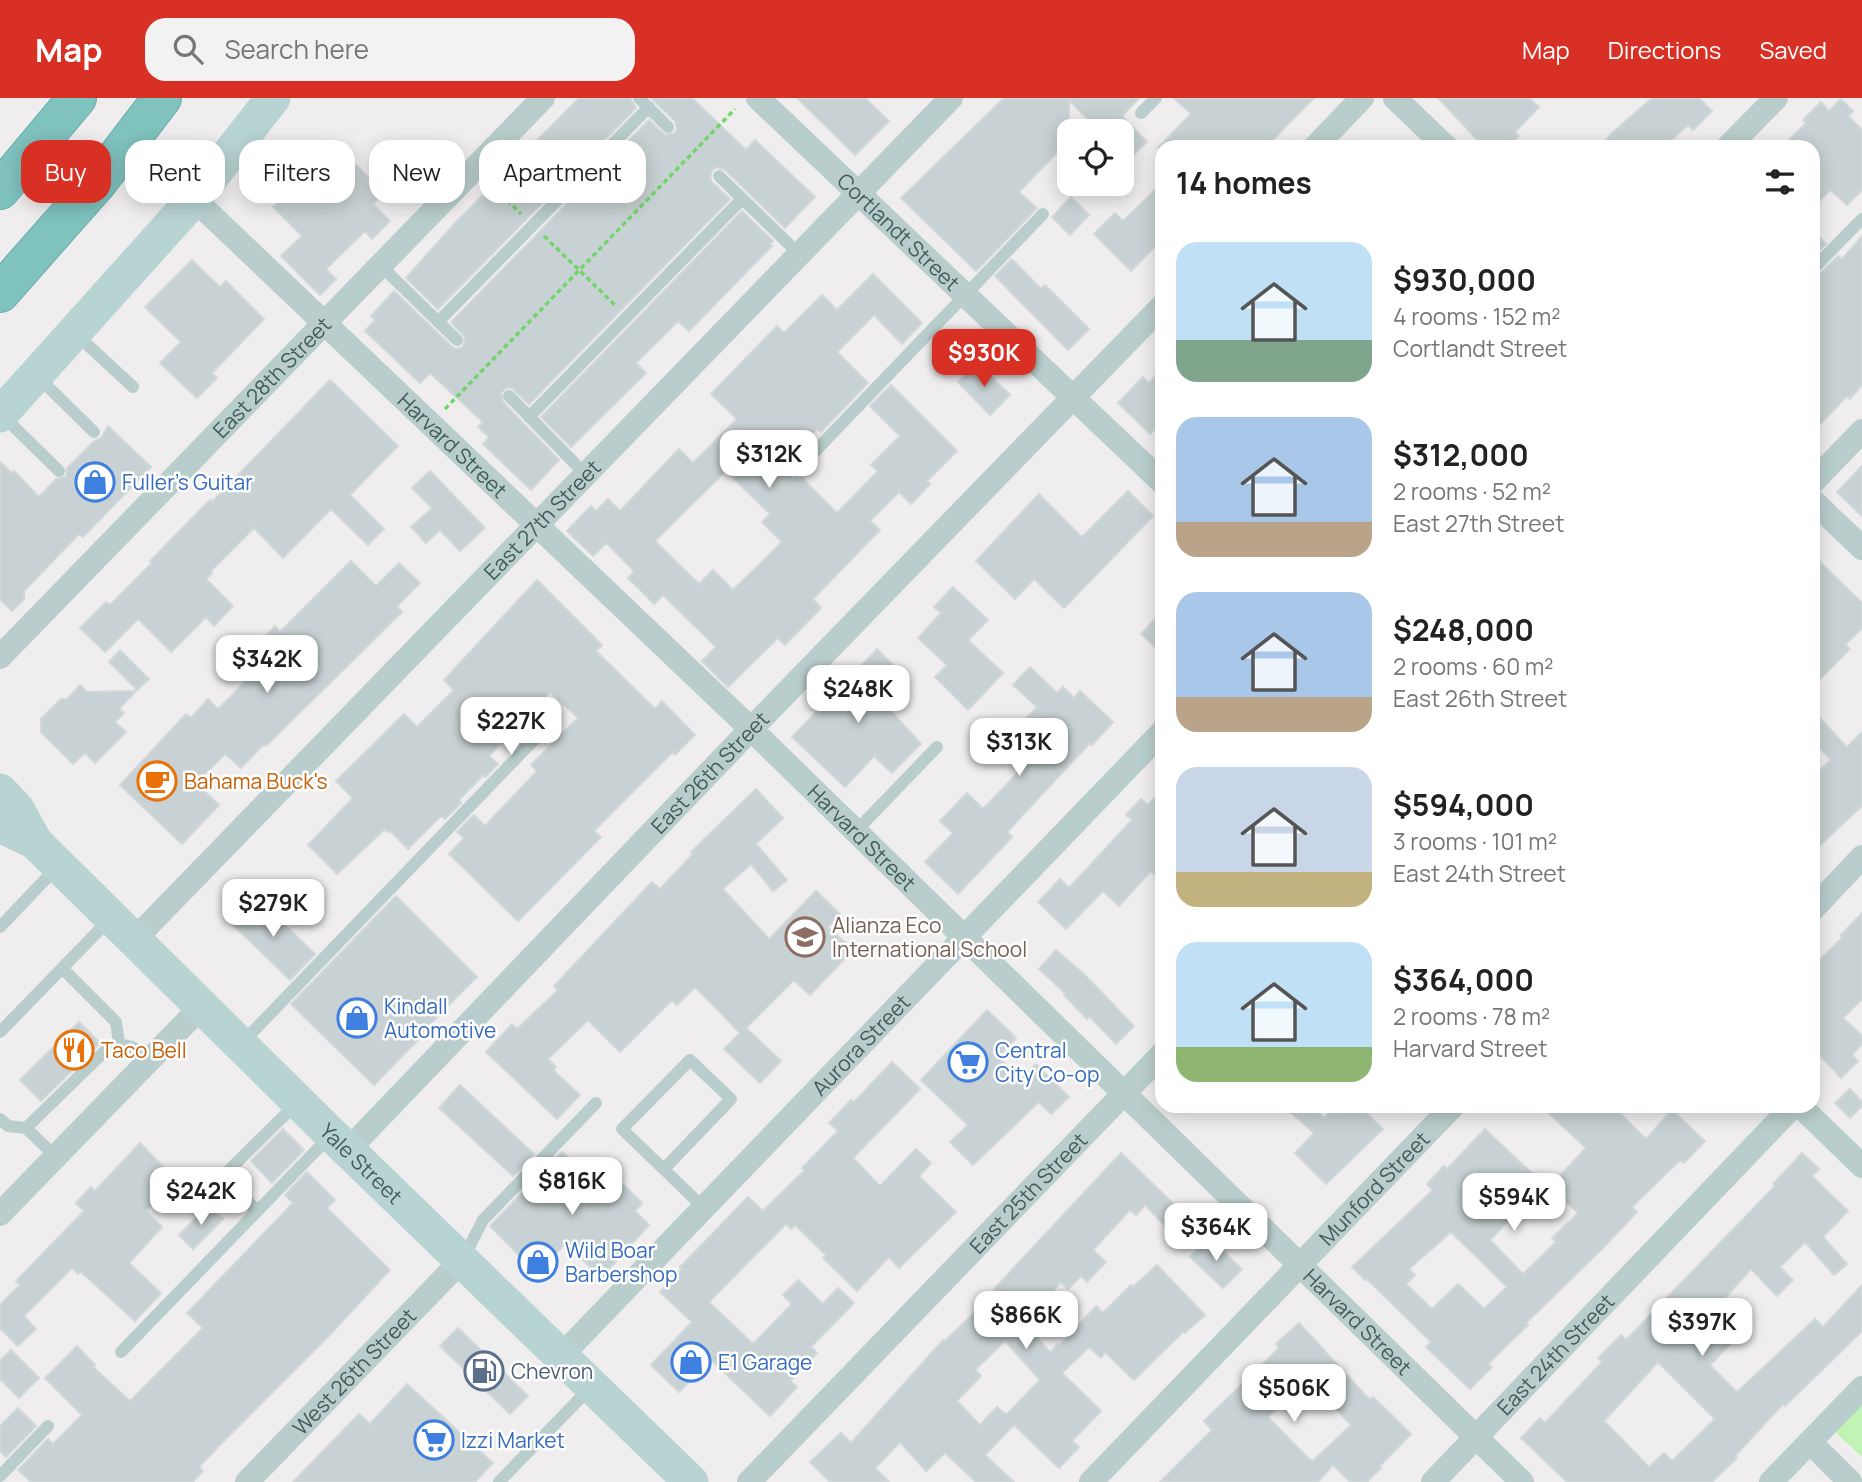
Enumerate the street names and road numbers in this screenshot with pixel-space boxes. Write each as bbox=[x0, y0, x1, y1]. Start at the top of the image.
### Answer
street label: Cortlandt Street bbox=[831, 167, 966, 297]
street label: East 28th Street bbox=[207, 311, 337, 444]
street label: Harvard Street bbox=[392, 386, 513, 504]
street label: East 27th Street bbox=[477, 453, 607, 585]
street label: East 26th Street bbox=[645, 705, 775, 839]
street label: Harvard Street bbox=[802, 778, 922, 897]
street label: Aurora Street bbox=[805, 988, 916, 1102]
street label: Yale Street bbox=[314, 1117, 409, 1210]
street label: Munford Street bbox=[1313, 1125, 1435, 1251]
street label: East 25th Street bbox=[963, 1126, 1093, 1259]
street label: Harvard Street bbox=[1298, 1262, 1418, 1381]
street label: East 24th Street bbox=[1491, 1287, 1620, 1421]
street label: West 26th Street bbox=[286, 1302, 422, 1441]

